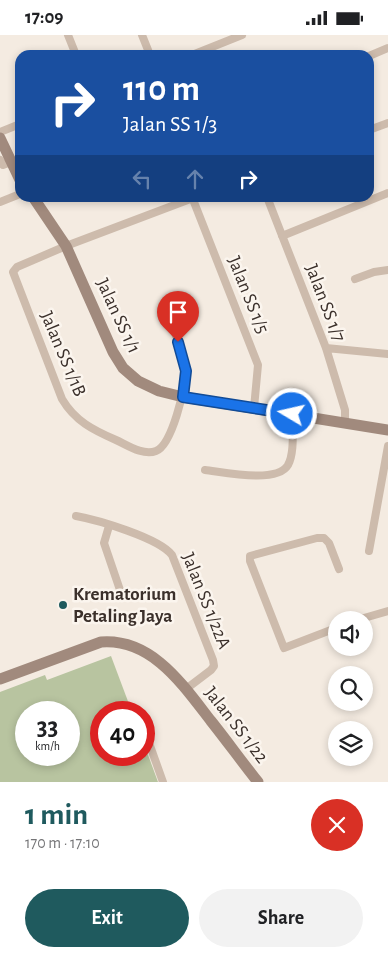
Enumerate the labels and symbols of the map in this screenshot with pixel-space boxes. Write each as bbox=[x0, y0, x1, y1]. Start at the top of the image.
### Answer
street label: Jalan SS 1/5 bbox=[224, 254, 272, 336]
street label: Jalan SS 1/7 bbox=[302, 262, 348, 345]
street label: Jalan SS 1/1 bbox=[92, 276, 144, 356]
pin bbox=[157, 291, 199, 342]
street label: Jalan SS 1/1B bbox=[37, 309, 89, 399]
position arrow bbox=[265, 387, 317, 439]
street label: Jalan SS 1/22A bbox=[178, 550, 234, 652]
place label: Krematorium Petaling Jaya bbox=[73, 585, 176, 626]
marker: Krematorium Petaling Jaya bbox=[57, 599, 69, 611]
street label: Jalan SS 1/22 bbox=[201, 683, 272, 767]
speed limit sign: 40 bbox=[90, 701, 155, 766]

